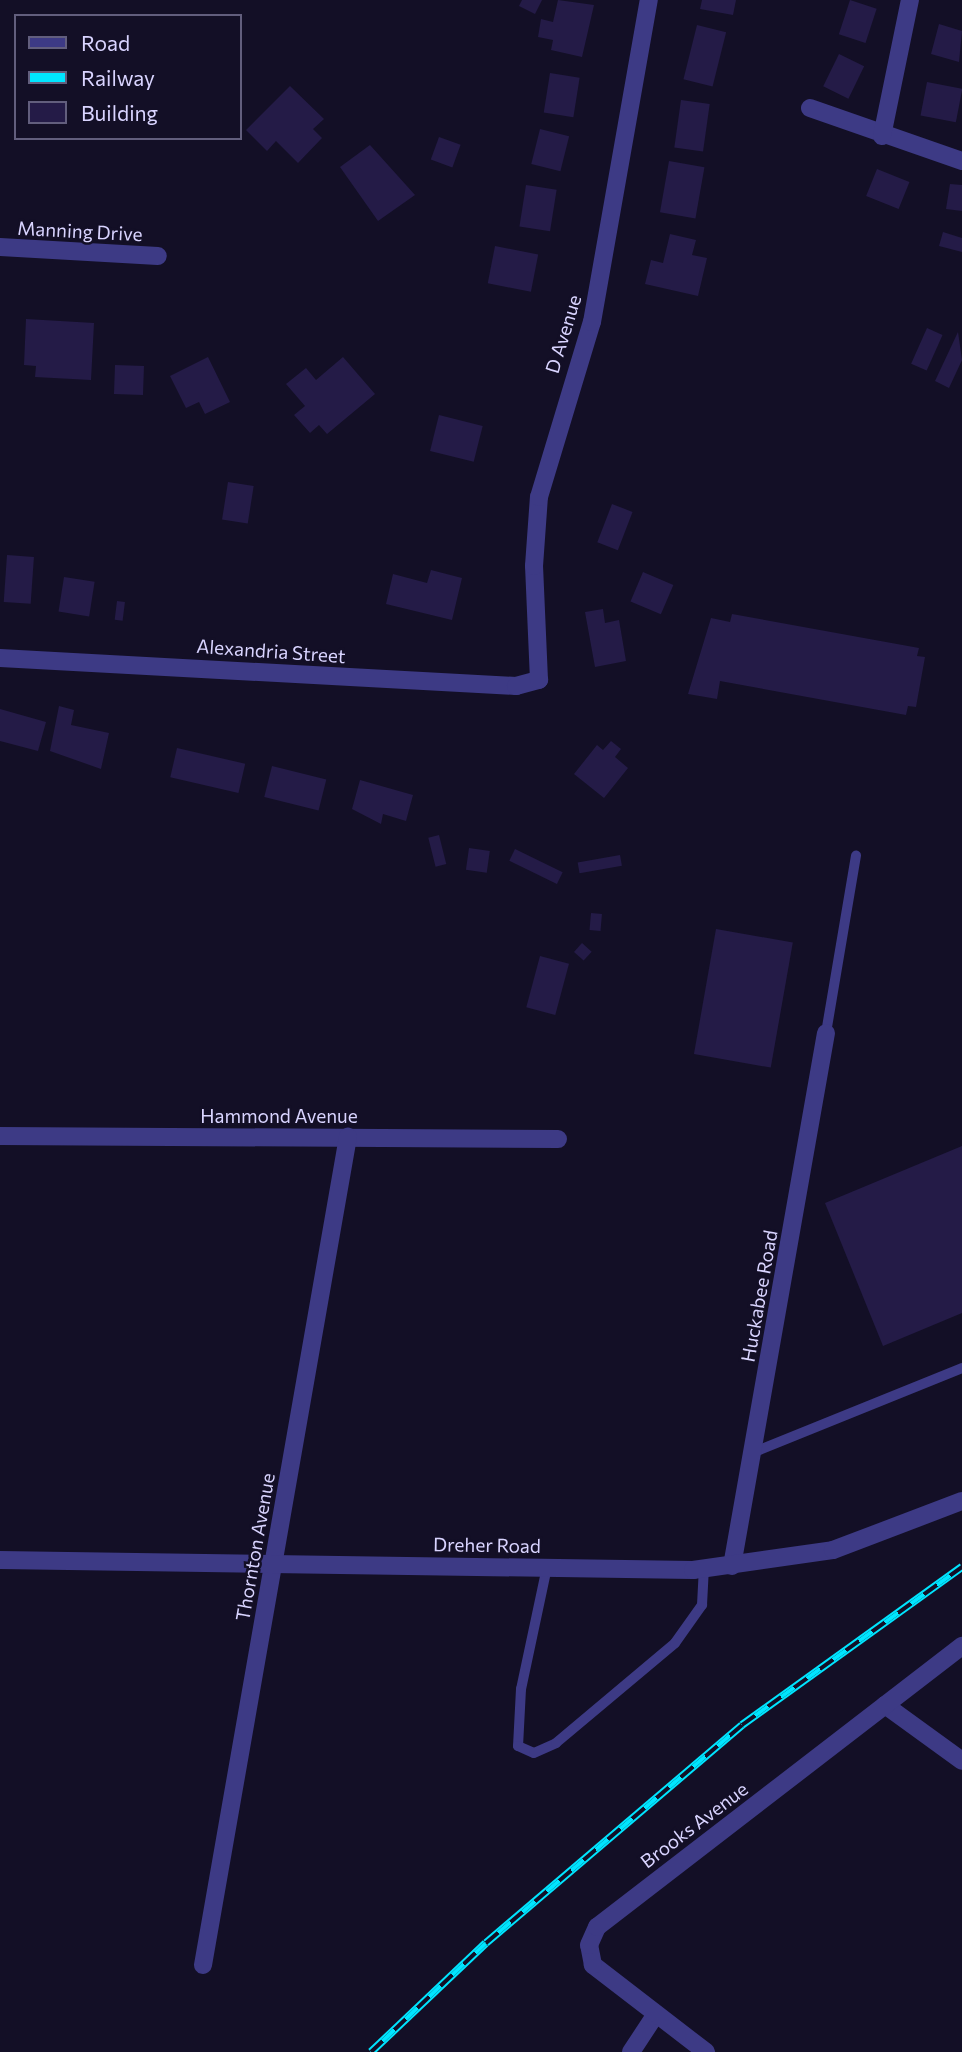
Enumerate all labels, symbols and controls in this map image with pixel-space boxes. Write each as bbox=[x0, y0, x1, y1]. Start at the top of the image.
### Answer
legend bbox=[14, 14, 242, 140]
text: Road bbox=[81, 30, 130, 55]
text: Railway bbox=[81, 65, 155, 90]
text: Building bbox=[81, 100, 158, 125]
street label: Manning Drive bbox=[17, 216, 143, 246]
street label: D Avenue bbox=[540, 292, 586, 376]
street label: Alexandria Street bbox=[196, 634, 346, 668]
street label: Hammond Avenue bbox=[200, 1105, 358, 1127]
street label: Huckabee Road bbox=[736, 1228, 782, 1364]
street label: Thornton Avenue bbox=[231, 1471, 279, 1623]
street label: Dreher Road bbox=[433, 1533, 541, 1557]
street label: Brooks Avenue bbox=[636, 1777, 752, 1873]

